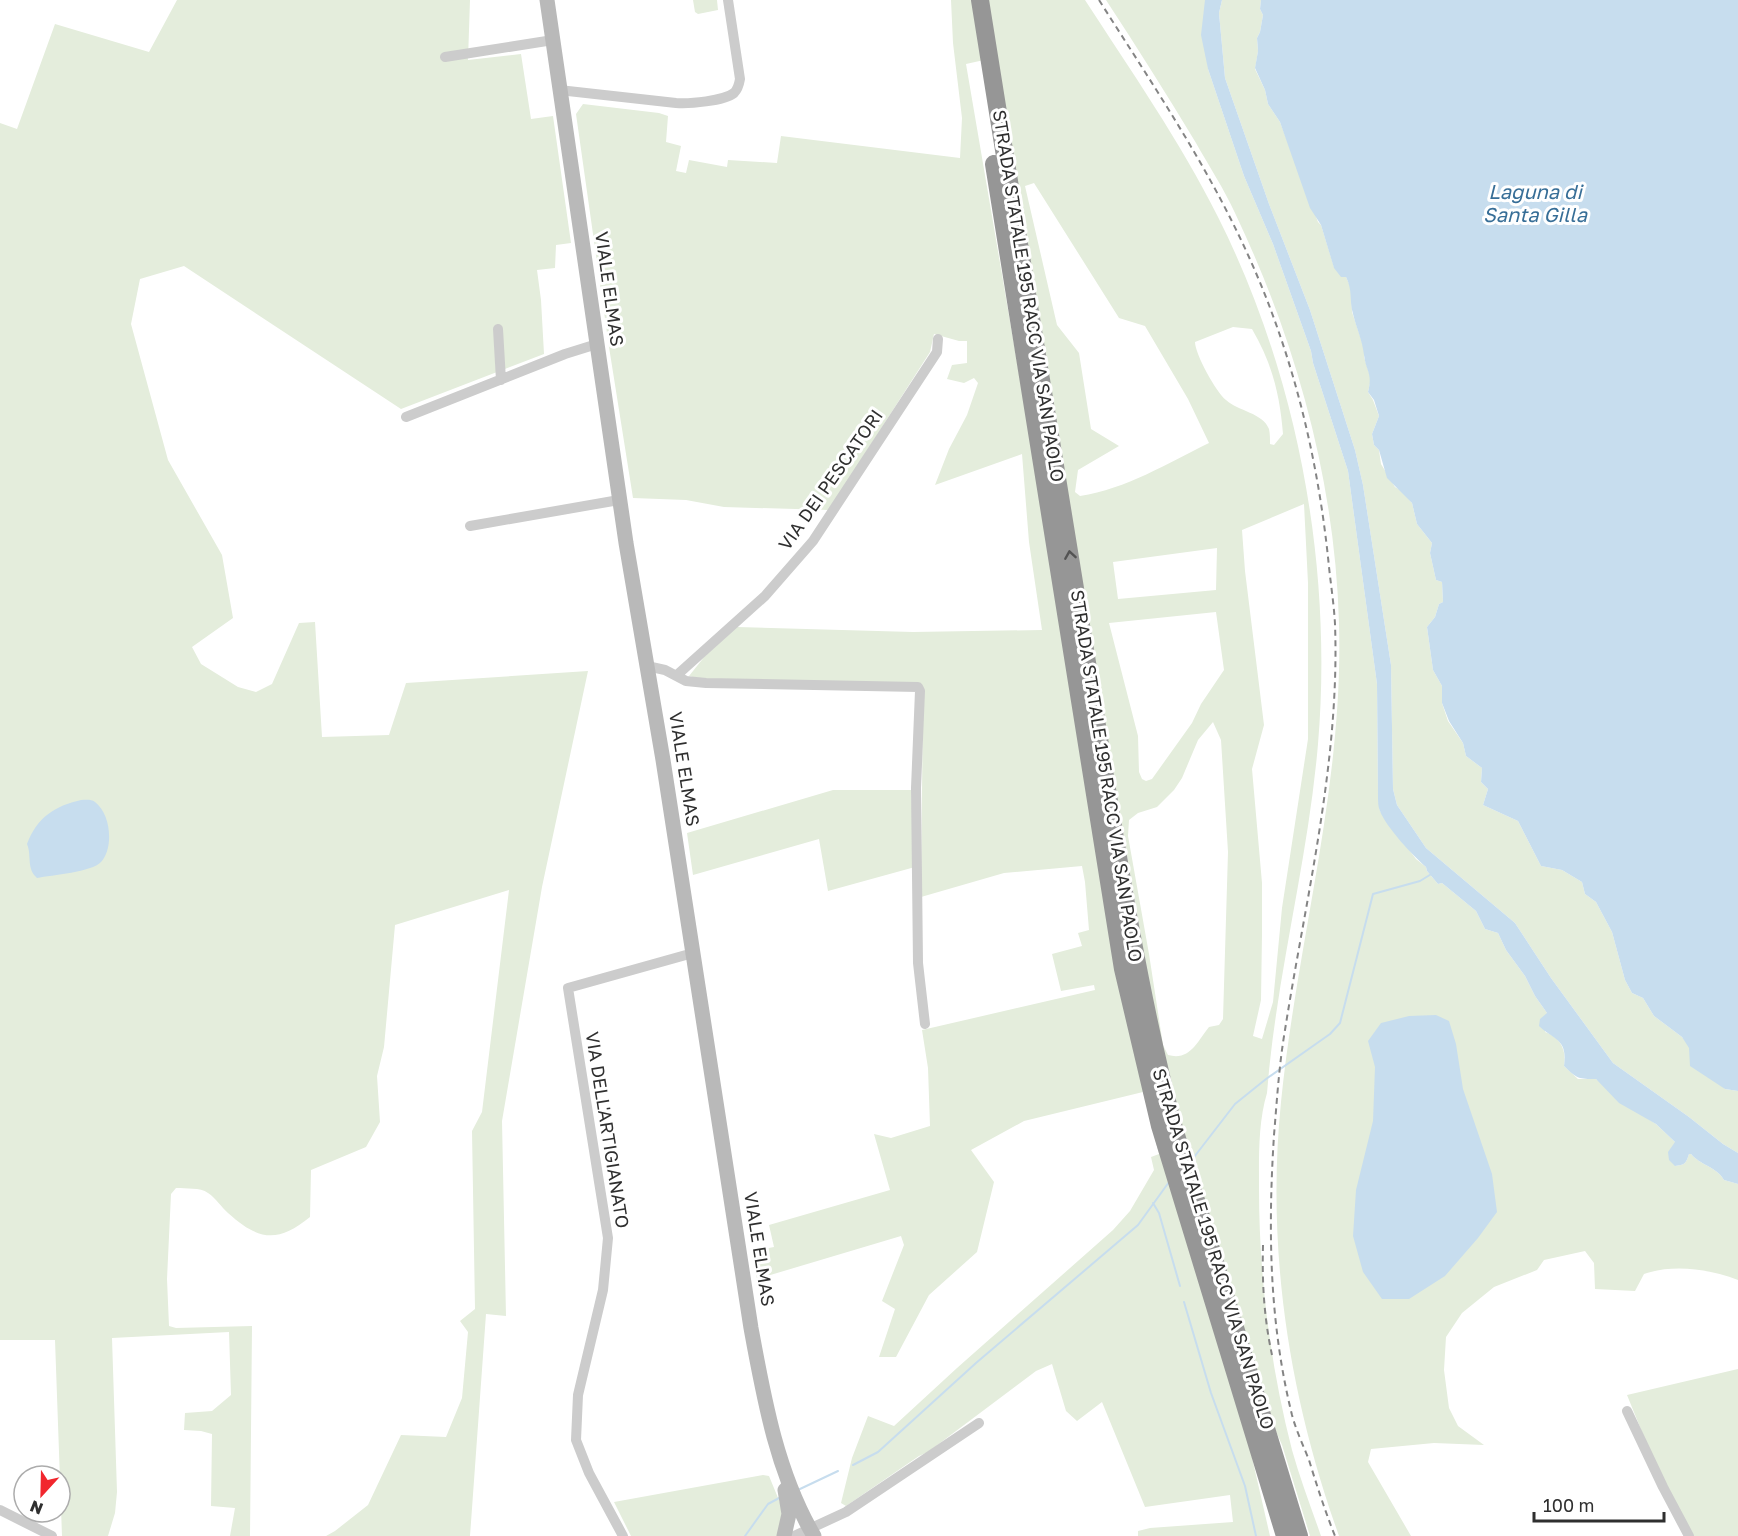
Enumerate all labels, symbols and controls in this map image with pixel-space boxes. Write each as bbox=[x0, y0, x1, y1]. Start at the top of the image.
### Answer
street label: STRADA STATALE 195 RACC VIA SAN PAOLO bbox=[989, 108, 1069, 483]
water label: Laguna di Santa Gilla bbox=[1483, 179, 1588, 226]
street label: VIALE ELMAS bbox=[591, 230, 629, 348]
street label: VIA DEI PESCATORI bbox=[773, 405, 887, 554]
one-way arrow bbox=[1064, 550, 1076, 559]
street label: STRADA STATALE 195 RACC VIA SAN PAOLO bbox=[1067, 588, 1147, 963]
street label: VIALE ELMAS bbox=[665, 710, 705, 828]
street label: VIA DELL'ARTIGIANATO bbox=[582, 1030, 634, 1230]
street label: STRADA STATALE 195 RACC VIA SAN PAOLO bbox=[1148, 1066, 1279, 1432]
street label: VIALE ELMAS bbox=[740, 1190, 780, 1308]
north arrow bbox=[12, 1464, 72, 1524]
scale bar bbox=[1534, 1485, 1664, 1523]
text: 100 m bbox=[1543, 1494, 1594, 1516]
text: N bbox=[27, 1496, 46, 1519]

